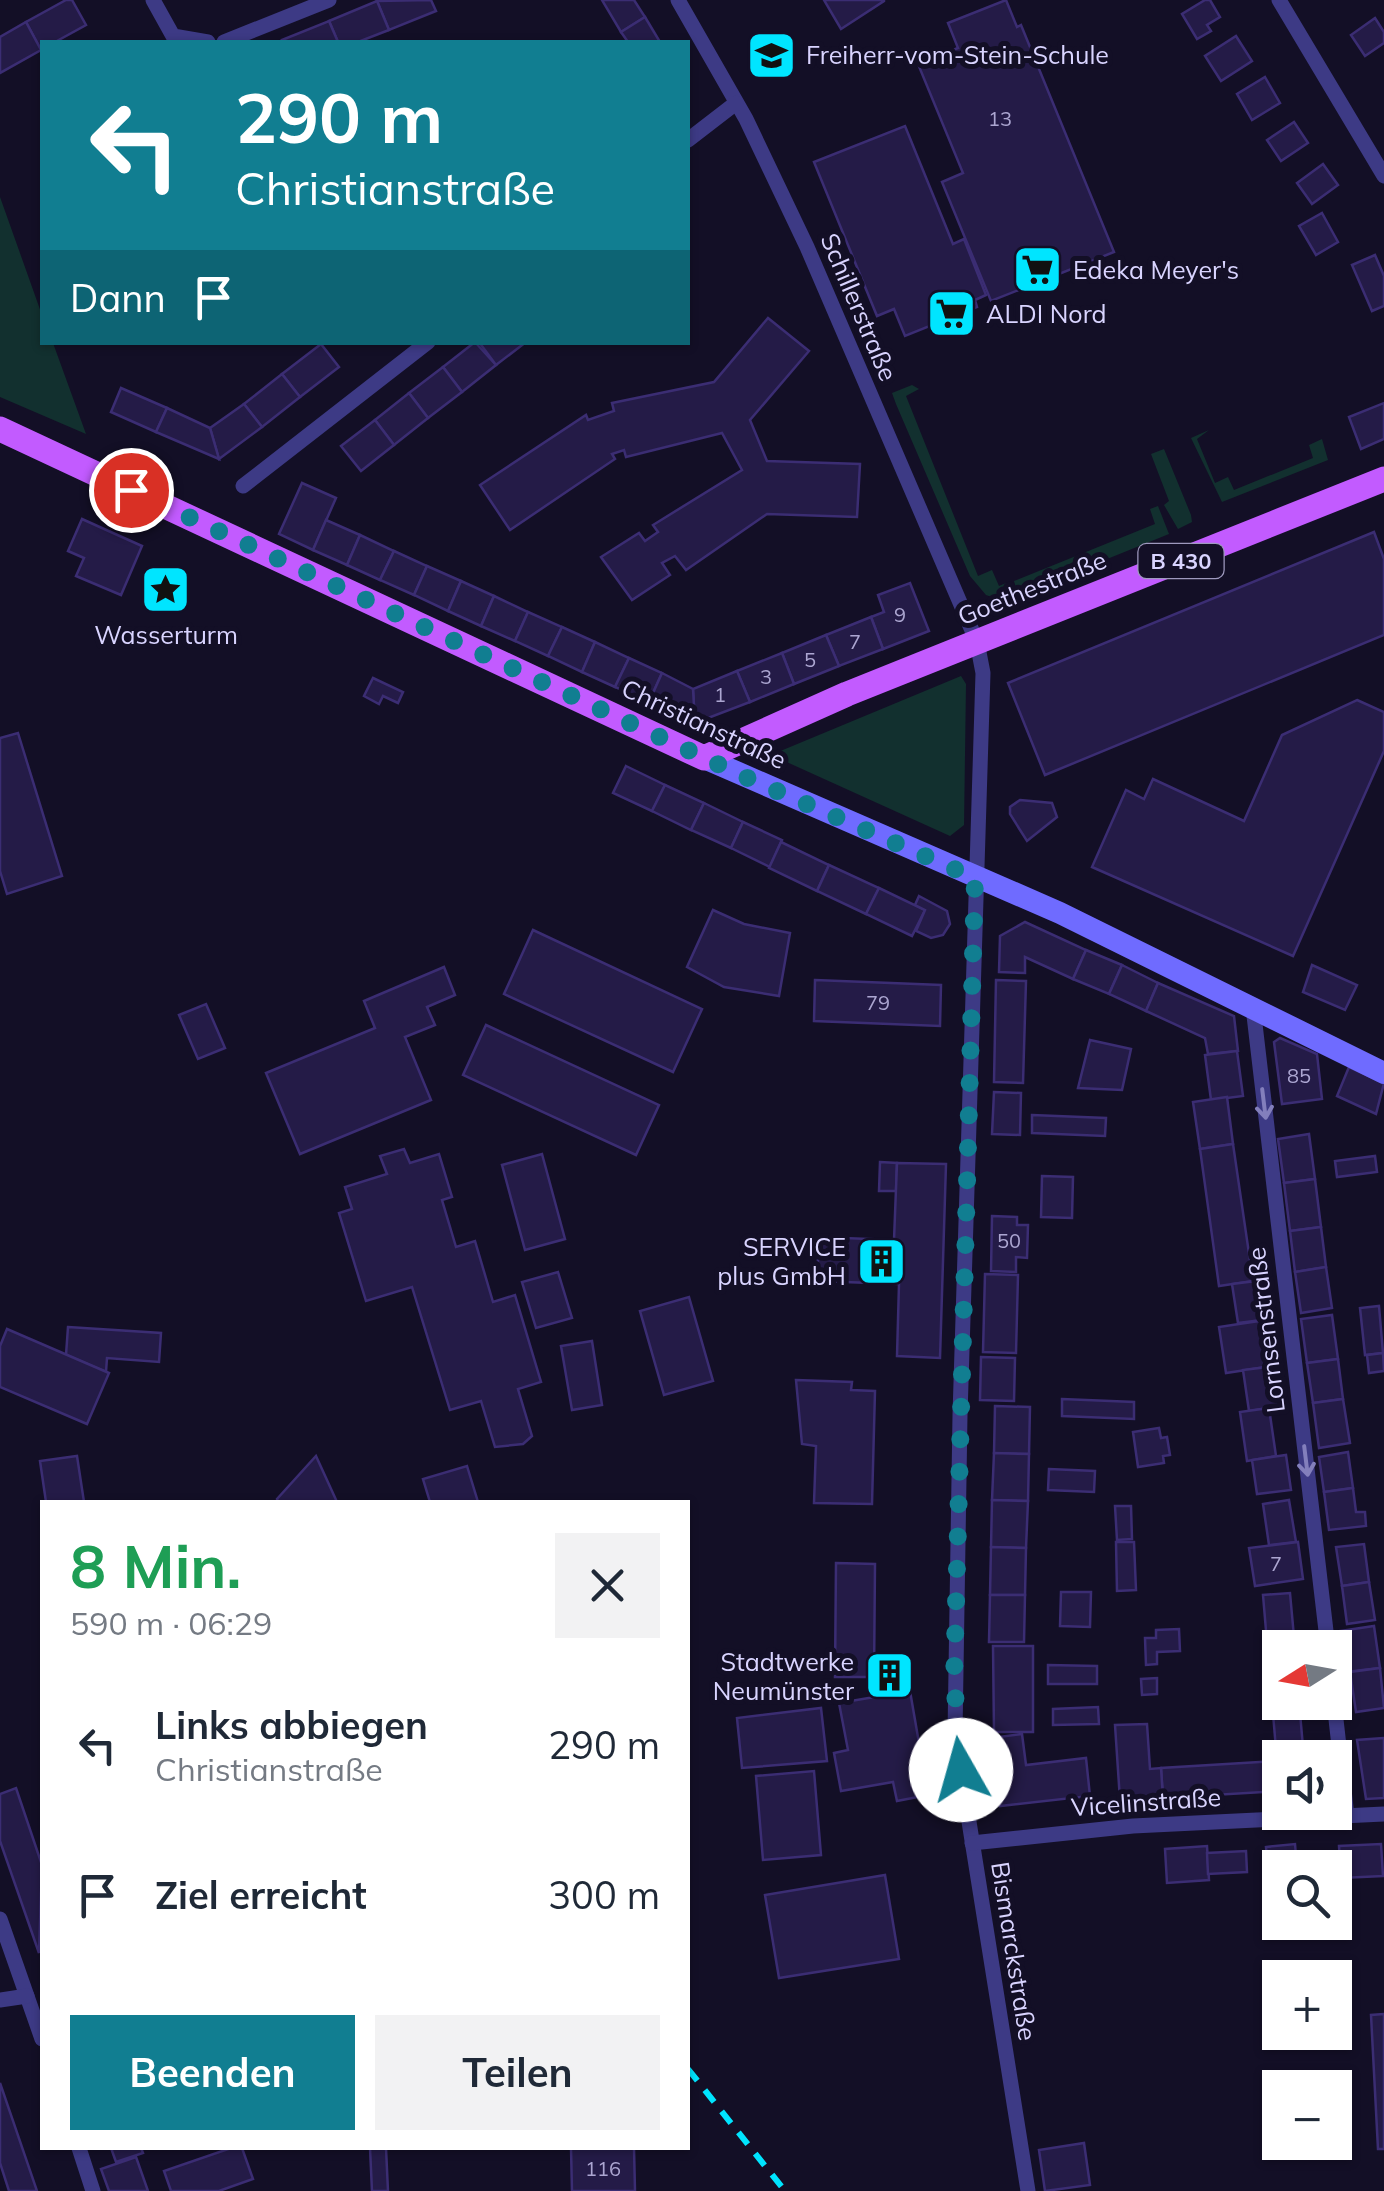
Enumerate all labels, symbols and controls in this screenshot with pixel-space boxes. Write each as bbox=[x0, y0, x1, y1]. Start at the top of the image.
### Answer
school or university icon: Freiherr-vom-Stein-Schule bbox=[745, 29, 797, 81]
place label: Freiherr-vom-Stein-Schule bbox=[806, 39, 1109, 70]
text: 290 m bbox=[235, 73, 443, 161]
icon: left bbox=[70, 80, 200, 210]
house number: 13 bbox=[988, 106, 1012, 131]
text: Christianstraße bbox=[235, 160, 555, 216]
street label: Schillerstraße bbox=[814, 228, 904, 385]
supermarket icon: Edeka Meyer's bbox=[1012, 244, 1064, 296]
place label: Edeka Meyer's bbox=[1073, 254, 1239, 285]
icon: arrive bbox=[186, 270, 241, 325]
text: Dann bbox=[70, 274, 166, 322]
supermarket icon: ALDI Nord bbox=[925, 288, 977, 340]
place label: ALDI Nord bbox=[986, 298, 1107, 329]
pin bbox=[89, 448, 174, 533]
icon: arrive bbox=[104, 463, 159, 518]
street label: Goethestraße bbox=[953, 544, 1111, 631]
road number: B 430 bbox=[1138, 544, 1224, 578]
place icon: Wasserturm bbox=[140, 563, 192, 615]
house number: 9 bbox=[894, 602, 906, 627]
place label: Wasserturm bbox=[94, 619, 238, 650]
house number: 7 bbox=[849, 629, 861, 654]
house number: 5 bbox=[804, 647, 816, 672]
house number: 3 bbox=[760, 664, 772, 689]
street label: Christianstraße bbox=[617, 672, 791, 775]
house number: 1 bbox=[714, 682, 726, 707]
house number: 79 bbox=[866, 990, 890, 1015]
house number: 85 bbox=[1287, 1063, 1311, 1088]
one-way arrow bbox=[1255, 1087, 1274, 1119]
house number: 50 bbox=[997, 1228, 1021, 1253]
place label: SERVICE plus GmbH bbox=[717, 1231, 846, 1291]
building icon: SERVICE plus GmbH bbox=[855, 1235, 907, 1287]
street label: Lornsenstraße bbox=[1240, 1246, 1291, 1415]
one-way arrow bbox=[1297, 1445, 1316, 1477]
text: 8 Min. bbox=[70, 1528, 241, 1603]
button: close bbox=[555, 1533, 660, 1638]
house number: 7 bbox=[1270, 1551, 1282, 1576]
text: 590 m · 06:29 bbox=[70, 1603, 272, 1643]
north arrow bbox=[1262, 1630, 1352, 1720]
map controls bbox=[1262, 1630, 1352, 2160]
place label: Stadtwerke Neumünster bbox=[713, 1646, 854, 1706]
building icon: Stadtwerke Neumünster bbox=[863, 1650, 915, 1702]
text: Links abbiegen bbox=[155, 1701, 428, 1749]
icon: left bbox=[70, 1718, 125, 1773]
position arrow bbox=[909, 1718, 1013, 1822]
text: 290 m bbox=[548, 1721, 660, 1769]
button: sound bbox=[1262, 1740, 1352, 1830]
text: Christianstraße bbox=[155, 1749, 383, 1789]
street label: Vicelinstraße bbox=[1070, 1781, 1222, 1822]
button: search bbox=[1262, 1850, 1352, 1940]
street label: Bismarckstraße bbox=[985, 1859, 1044, 2043]
icon: arrive bbox=[70, 1868, 125, 1923]
text: Ziel erreicht bbox=[155, 1871, 367, 1919]
text: 300 m bbox=[548, 1871, 660, 1919]
button: + bbox=[1262, 1960, 1352, 2050]
button: Beenden bbox=[70, 2015, 355, 2130]
button: Teilen bbox=[375, 2015, 660, 2130]
button: − bbox=[1262, 2070, 1352, 2160]
house number: 116 bbox=[585, 2156, 621, 2181]

